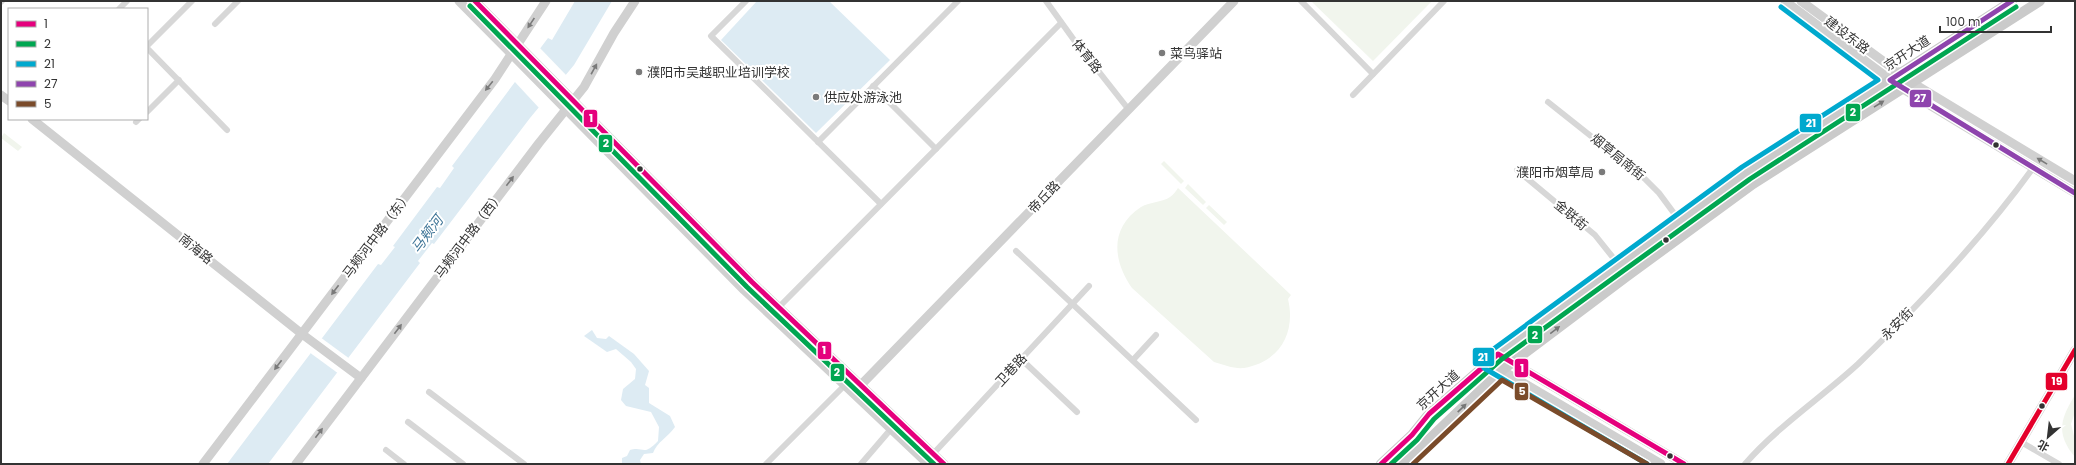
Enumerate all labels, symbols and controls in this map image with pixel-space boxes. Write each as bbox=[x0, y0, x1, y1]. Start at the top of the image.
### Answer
legend bbox=[8, 8, 148, 120]
scale bar bbox=[1940, 8, 2051, 34]
street label: 建设东路 bbox=[1821, 12, 1873, 58]
text: 100 m bbox=[1946, 13, 1980, 30]
text: 1 bbox=[44, 15, 48, 32]
one-way arrow bbox=[527, 17, 535, 28]
street label: 京开大道 bbox=[1880, 31, 1934, 75]
text: 2 bbox=[44, 35, 51, 52]
street label: 体育路 bbox=[1068, 35, 1106, 77]
place label: 菜鸟驿站 bbox=[1170, 44, 1222, 63]
marker: 菜鸟驿站 bbox=[1157, 48, 1167, 58]
text: 21 bbox=[44, 55, 55, 72]
one-way arrow bbox=[590, 63, 597, 75]
place label: 濮阳市吴越职业培训学校 bbox=[647, 63, 790, 82]
marker: 濮阳市吴越职业培训学校 bbox=[634, 67, 644, 77]
text: 27 bbox=[44, 75, 58, 92]
one-way arrow bbox=[485, 81, 493, 92]
place label: 供应处游泳池 bbox=[824, 88, 902, 107]
line badge: 27 bbox=[1909, 89, 1932, 108]
text: 27 bbox=[1914, 90, 1926, 106]
marker: 供应处游泳池 bbox=[811, 92, 821, 102]
text: 5 bbox=[44, 95, 52, 112]
one-way arrow bbox=[1874, 100, 1884, 108]
line badge: 2 bbox=[1845, 103, 1861, 122]
text: 2 bbox=[1850, 104, 1856, 120]
line badge: 1 bbox=[583, 109, 598, 128]
text: 1 bbox=[589, 110, 593, 126]
line badge: 21 bbox=[1799, 113, 1822, 133]
text: 21 bbox=[1806, 115, 1816, 131]
street label: 烟草局南街 bbox=[1587, 129, 1649, 185]
line badge: 2 bbox=[598, 134, 613, 153]
text: 2 bbox=[603, 135, 609, 151]
unlabelled marker bbox=[1991, 140, 2001, 150]
one-way arrow bbox=[2036, 158, 2048, 165]
place label: 濮阳市烟草局 bbox=[1516, 163, 1594, 182]
unlabelled marker bbox=[635, 164, 645, 174]
marker: 濮阳市烟草局 bbox=[1597, 167, 1607, 177]
one-way arrow bbox=[506, 175, 514, 186]
street label: 帝丘路 bbox=[1024, 176, 1064, 218]
street label: 马颊河中路（东） bbox=[338, 188, 416, 282]
street label: 马颊河中路（西） bbox=[430, 188, 508, 282]
street label: 金联街 bbox=[1550, 195, 1592, 235]
water label: 马颊河 bbox=[406, 209, 449, 257]
street label: 南海路 bbox=[175, 229, 217, 269]
unlabelled marker bbox=[1661, 235, 1671, 245]
one-way arrow bbox=[330, 285, 339, 296]
street label: 永安街 bbox=[1876, 303, 1918, 345]
one-way arrow bbox=[393, 324, 401, 334]
line badge: 2 bbox=[1527, 325, 1543, 344]
one-way arrow bbox=[1549, 326, 1560, 334]
text: 2 bbox=[1532, 327, 1538, 343]
line badge: 1 bbox=[817, 341, 832, 360]
text: 1 bbox=[822, 342, 826, 358]
line badge: 21 bbox=[1472, 347, 1495, 367]
street label: 卫巷路 bbox=[991, 349, 1031, 391]
text: 21 bbox=[1478, 349, 1488, 365]
line badge: 1 bbox=[1514, 358, 1529, 378]
one-way arrow bbox=[274, 359, 283, 370]
text: 1 bbox=[1520, 360, 1524, 376]
line badge: 2 bbox=[830, 363, 845, 382]
text: 2 bbox=[834, 364, 840, 380]
street label: 京开大道 bbox=[1412, 366, 1464, 414]
line badge: 19 bbox=[2045, 372, 2068, 391]
text: 19 bbox=[2052, 373, 2063, 389]
line badge: 5 bbox=[1514, 382, 1529, 401]
text: 5 bbox=[1518, 383, 1526, 399]
unlabelled marker bbox=[2037, 401, 2047, 411]
one-way arrow bbox=[1457, 403, 1467, 413]
north arrow bbox=[2028, 417, 2068, 457]
one-way arrow bbox=[315, 427, 324, 438]
text: 北 bbox=[2035, 436, 2052, 455]
unlabelled marker bbox=[1665, 451, 1675, 461]

